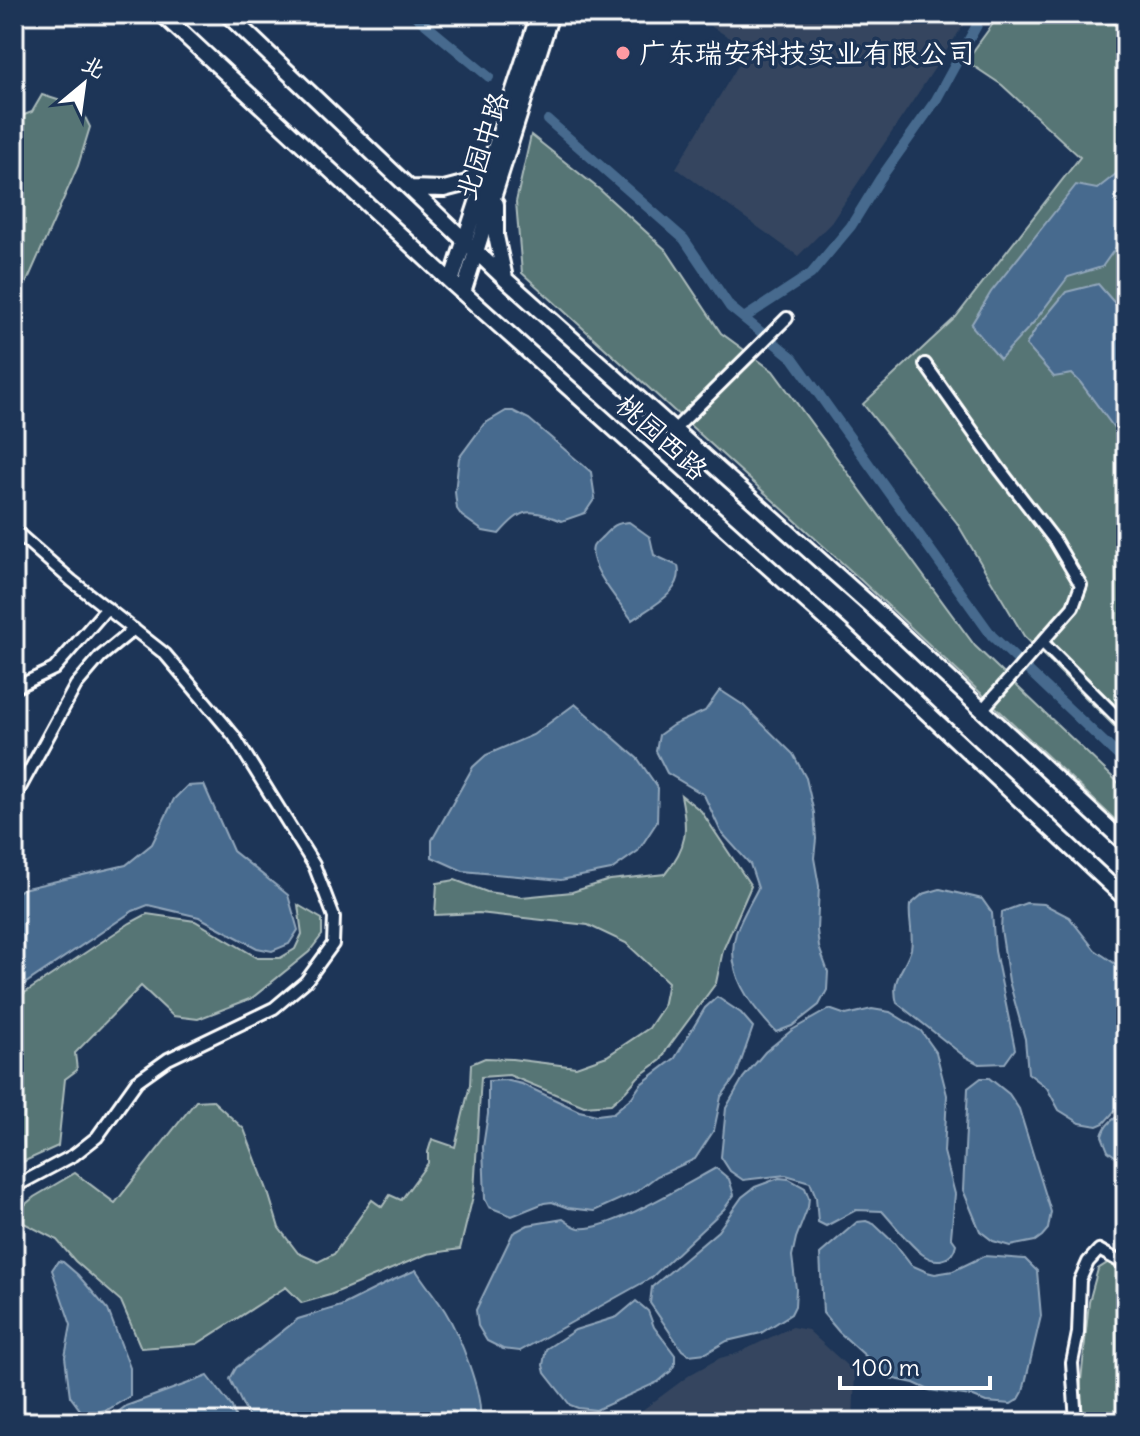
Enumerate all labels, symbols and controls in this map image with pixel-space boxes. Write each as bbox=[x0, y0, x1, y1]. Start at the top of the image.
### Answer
place label: 广东瑞安科技实业有限公司 bbox=[639, 35, 975, 71]
north arrow bbox=[44, 44, 124, 124]
marker: 广东瑞安科技实业有限公司 bbox=[614, 44, 632, 62]
text: 北 bbox=[77, 49, 110, 84]
street label: 北园中路 bbox=[448, 87, 516, 205]
street label: 桃园西路 bbox=[608, 386, 716, 488]
scale bar bbox=[840, 1340, 990, 1390]
text: 100 m bbox=[852, 1352, 920, 1382]

